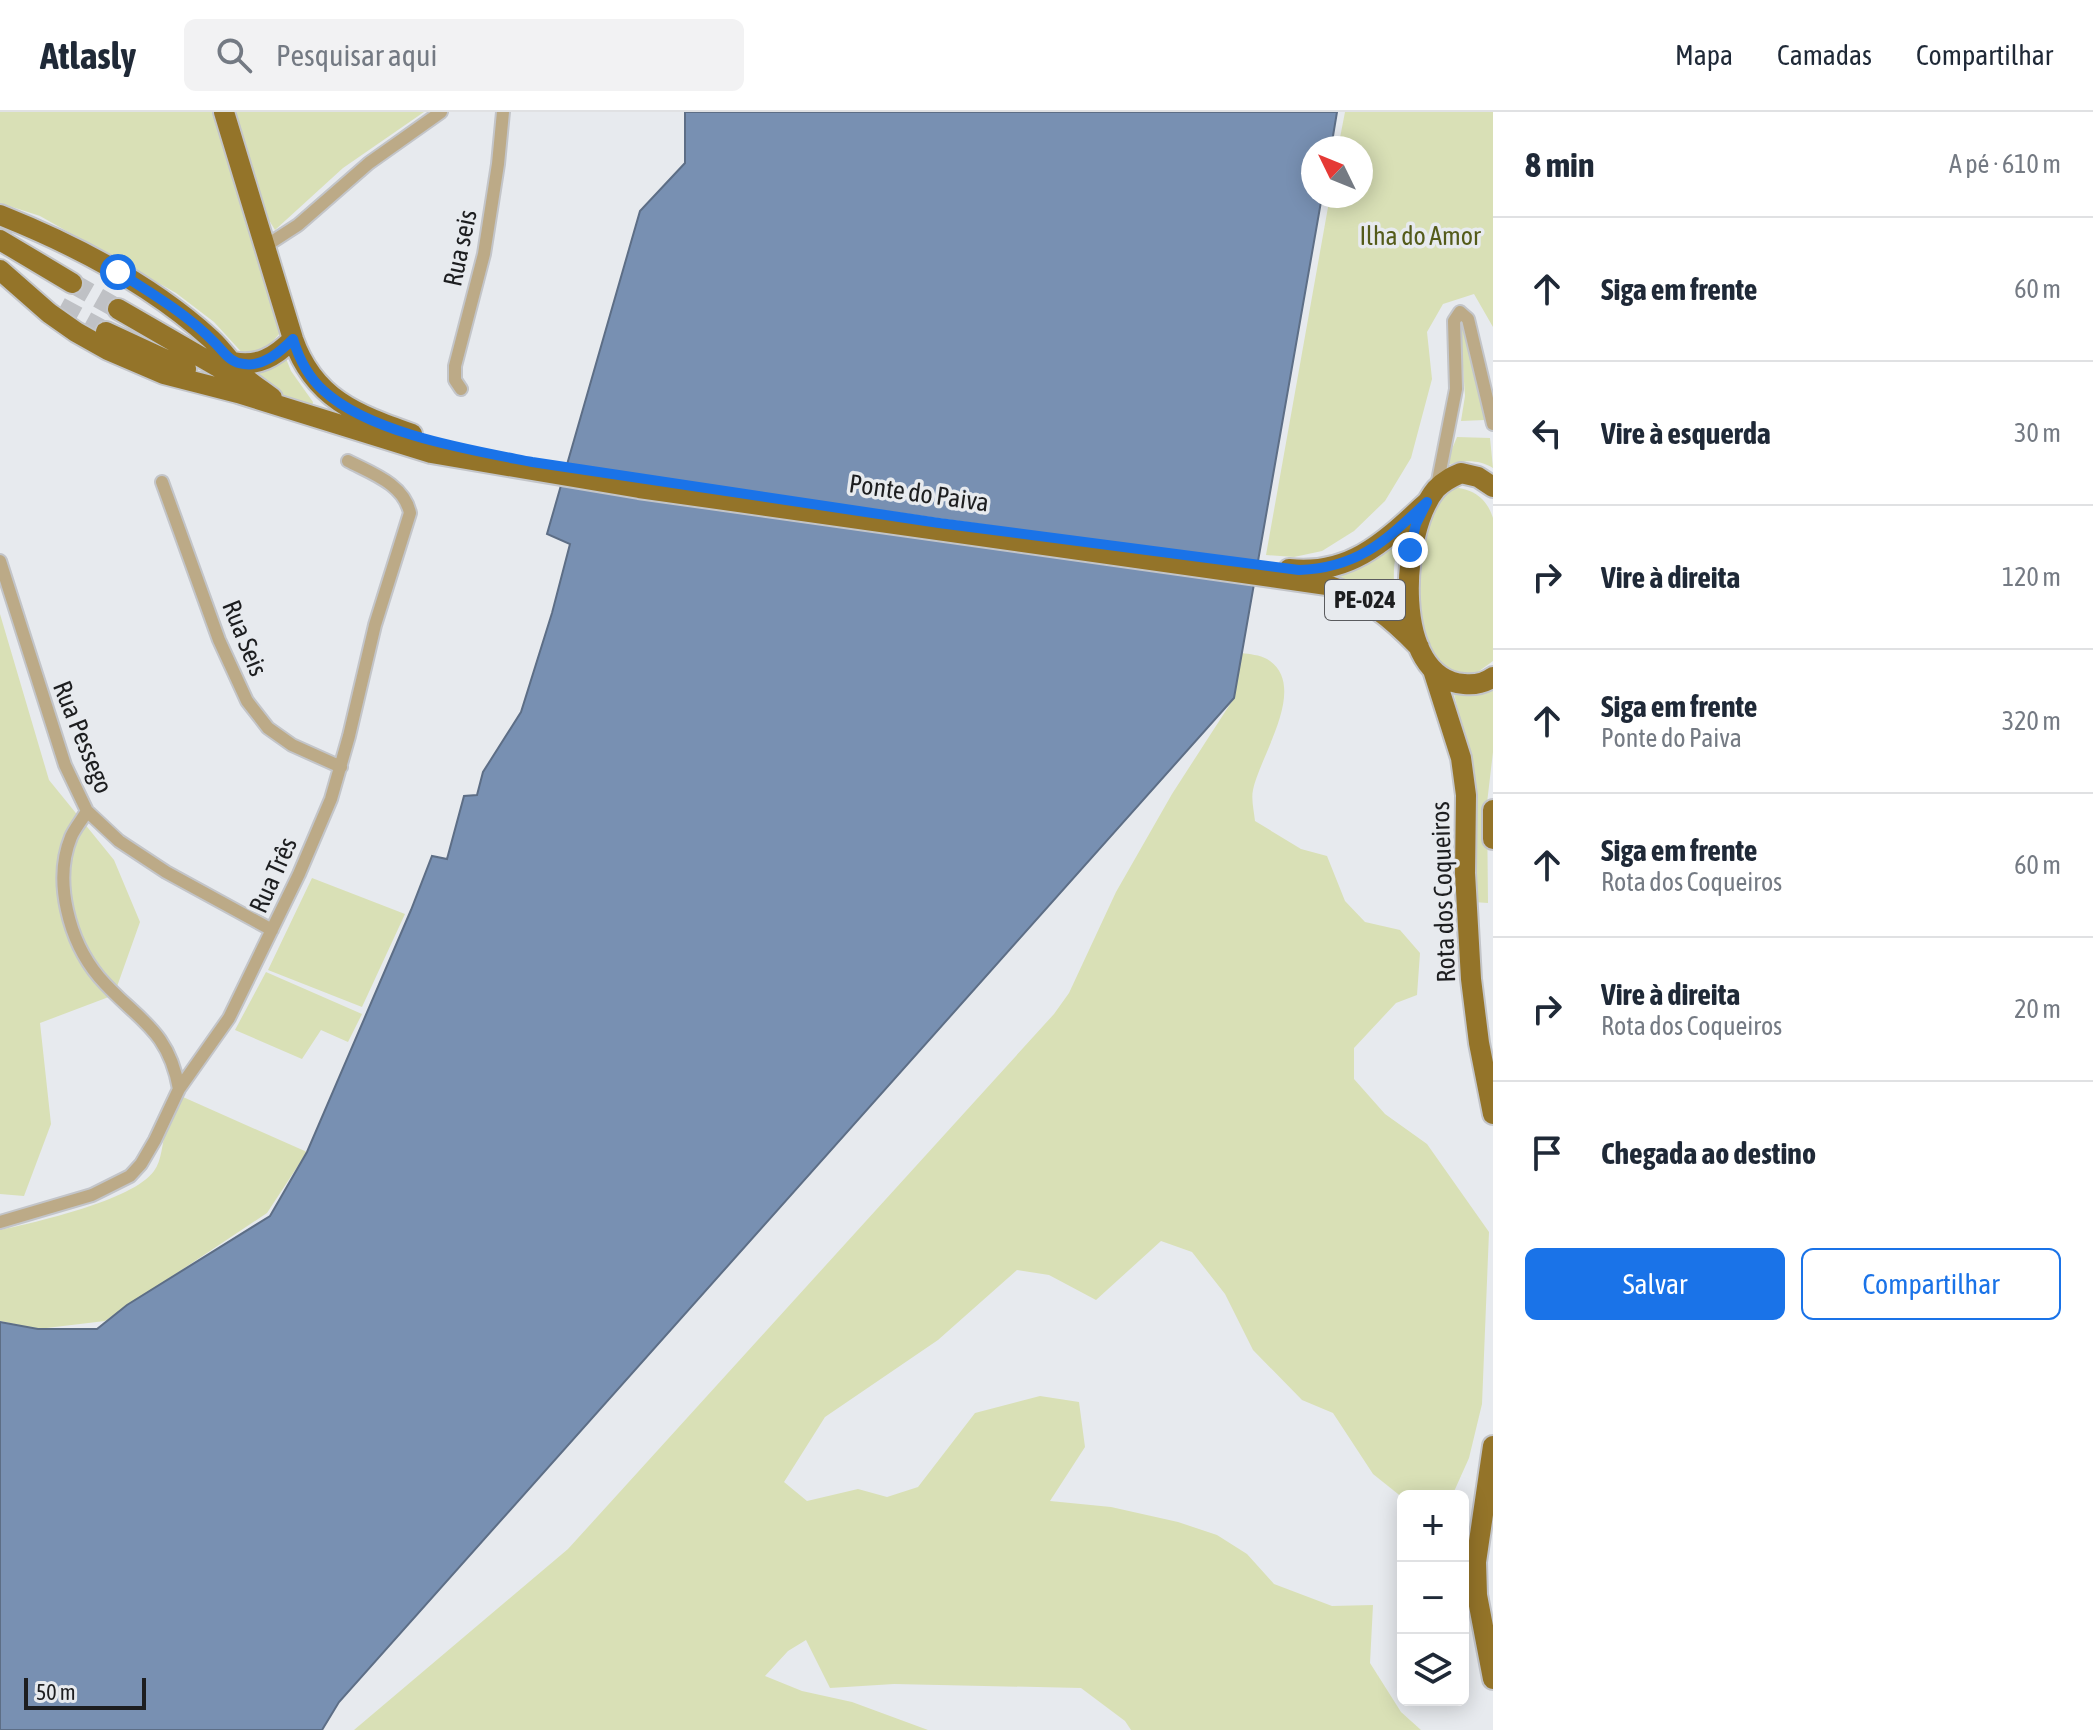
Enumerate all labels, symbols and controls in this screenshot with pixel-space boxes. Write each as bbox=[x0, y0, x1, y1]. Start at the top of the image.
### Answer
search box bbox=[184, 19, 744, 91]
icon: search bbox=[212, 33, 256, 77]
text: Atlasly bbox=[40, 34, 136, 77]
text: Pesquisar aqui bbox=[276, 38, 437, 72]
text: Mapa bbox=[1675, 39, 1733, 71]
text: Camadas bbox=[1777, 39, 1872, 71]
text: Compartilhar bbox=[1916, 39, 2053, 71]
north arrow bbox=[1301, 136, 1373, 208]
text: 8 min bbox=[1525, 145, 1594, 184]
text: A pé · 610 m bbox=[1949, 149, 2061, 179]
street label: Rua seis bbox=[437, 207, 483, 289]
park label: Ilha do Amor bbox=[1359, 221, 1481, 251]
route start bbox=[100, 254, 136, 290]
icon: ahead bbox=[1525, 267, 1569, 311]
text: Siga em frente bbox=[1601, 272, 1757, 306]
text: 60 m bbox=[2014, 274, 2061, 304]
icon: left bbox=[1525, 411, 1569, 455]
text: Vire à esquerda bbox=[1601, 416, 1771, 450]
text: 30 m bbox=[2014, 418, 2061, 448]
street label: Ponte do Paiva bbox=[847, 468, 991, 518]
route end bbox=[1392, 532, 1428, 568]
icon: right bbox=[1525, 555, 1569, 599]
text: Vire à direita bbox=[1601, 560, 1740, 594]
text: 120 m bbox=[2002, 562, 2061, 592]
road number: PE-024 bbox=[1325, 580, 1405, 620]
street label: Rua Seis bbox=[216, 596, 274, 680]
street label: Rua Pessego bbox=[47, 676, 119, 798]
text: Siga em frente bbox=[1601, 689, 1757, 723]
icon: ahead bbox=[1525, 699, 1569, 743]
text: 320 m bbox=[2002, 706, 2061, 736]
text: Ponte do Paiva bbox=[1601, 723, 1742, 753]
street label: Rota dos Coqueiros bbox=[1425, 801, 1461, 983]
street label: Rua Três bbox=[243, 832, 303, 918]
text: Siga em frente bbox=[1601, 833, 1757, 867]
icon: ahead bbox=[1525, 843, 1569, 887]
text: 60 m bbox=[2014, 850, 2061, 880]
text: Rota dos Coqueiros bbox=[1601, 867, 1782, 897]
text: Vire à direita bbox=[1601, 977, 1740, 1011]
icon: right bbox=[1525, 987, 1569, 1031]
text: 20 m bbox=[2014, 994, 2061, 1024]
text: Rota dos Coqueiros bbox=[1601, 1011, 1782, 1041]
icon: arrive bbox=[1525, 1131, 1569, 1175]
text: Chegada ao destino bbox=[1601, 1136, 1816, 1170]
button: Salvar bbox=[1525, 1248, 1785, 1320]
button: Compartilhar bbox=[1801, 1248, 2061, 1320]
map controls bbox=[1397, 1490, 1469, 1706]
button: + bbox=[1397, 1490, 1469, 1562]
button: − bbox=[1397, 1562, 1469, 1634]
button: layers bbox=[1397, 1634, 1469, 1706]
scale bar bbox=[24, 1674, 146, 1710]
text: 50 m bbox=[36, 1679, 76, 1705]

